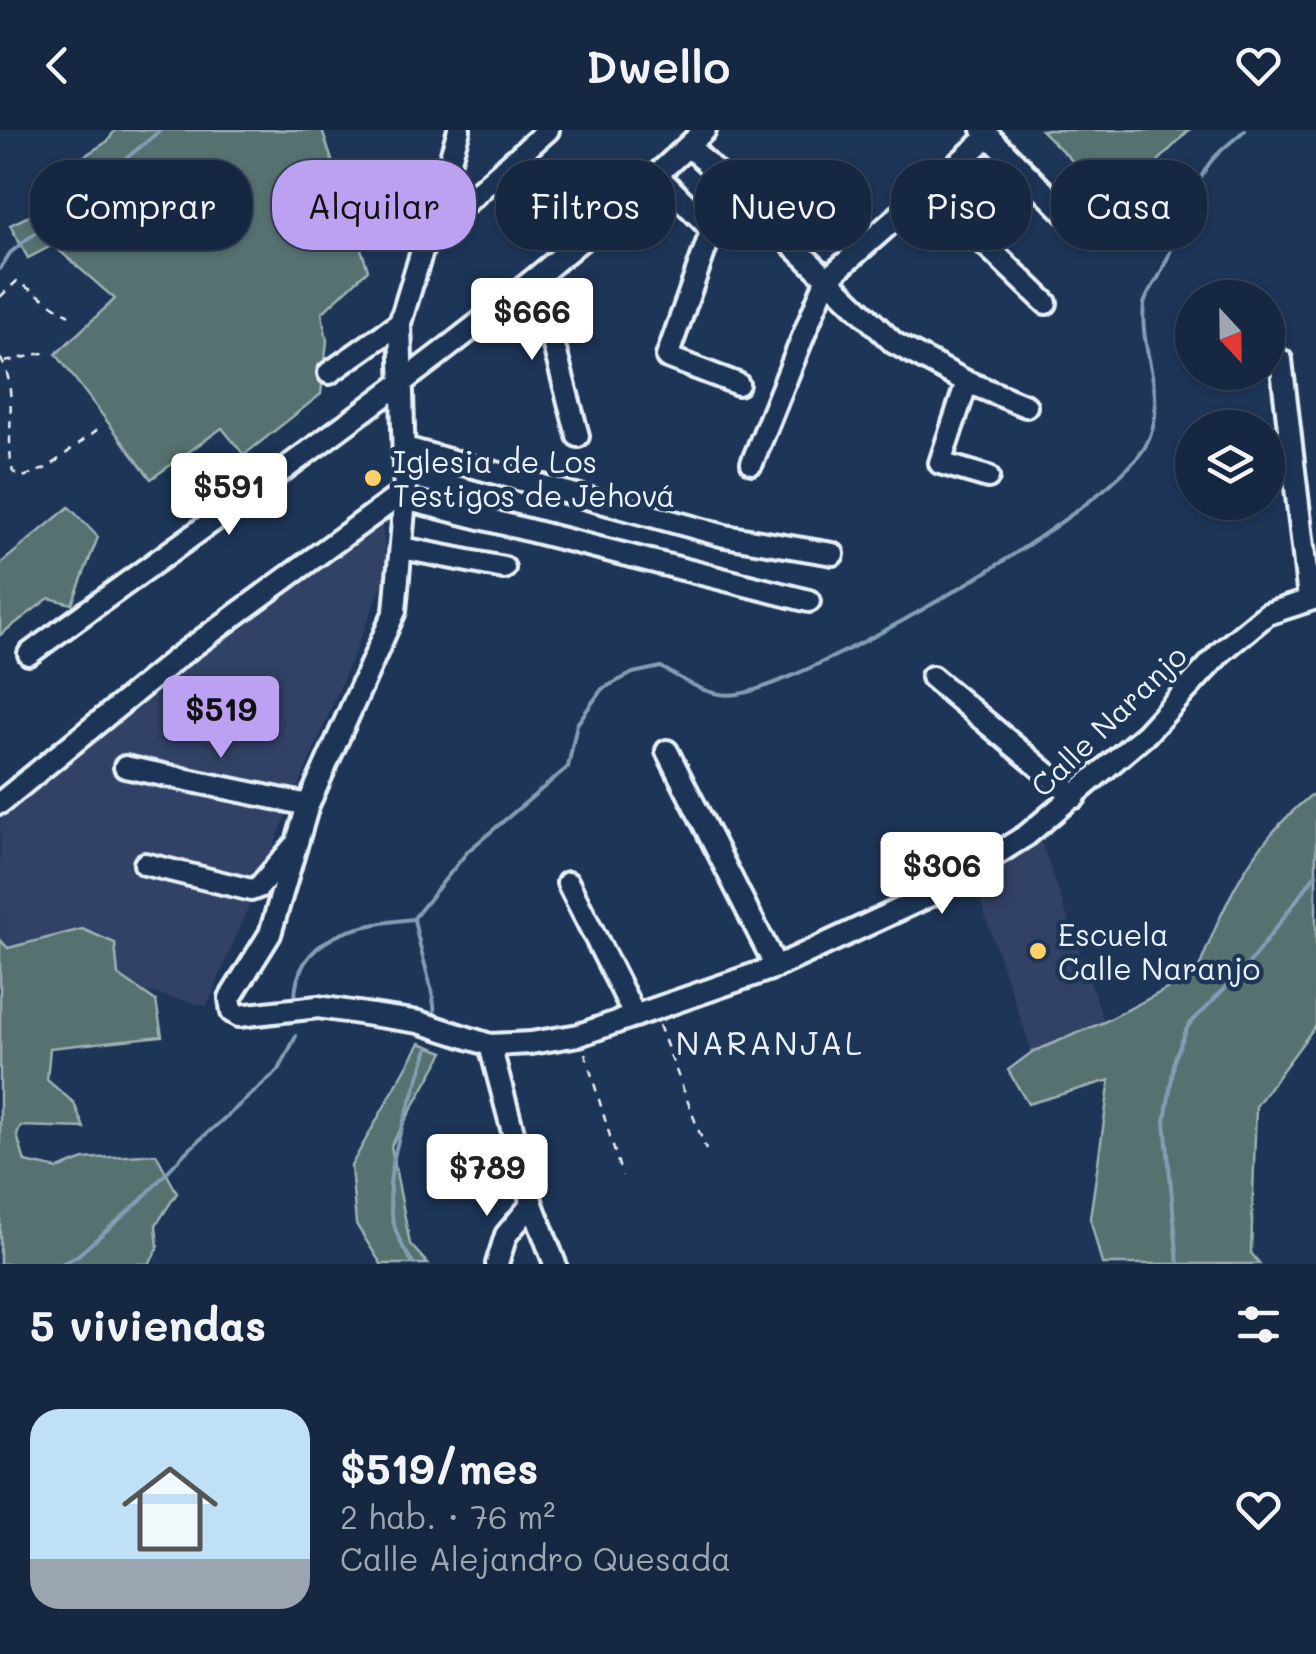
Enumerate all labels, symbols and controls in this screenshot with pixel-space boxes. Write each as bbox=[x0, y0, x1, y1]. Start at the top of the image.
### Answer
text: Dwello bbox=[586, 36, 730, 94]
icon: back bbox=[30, 38, 85, 93]
icon: heart bbox=[1231, 38, 1286, 93]
chip: Comprar bbox=[30, 160, 252, 250]
chip: Alquilar bbox=[272, 160, 476, 250]
chip: Filtros bbox=[496, 160, 675, 250]
chip: Nuevo bbox=[695, 160, 871, 250]
chip: Piso bbox=[891, 160, 1031, 250]
chip: Casa bbox=[1051, 160, 1207, 250]
pin: $666 bbox=[473, 278, 591, 363]
north arrow bbox=[1175, 280, 1285, 390]
map controls bbox=[1175, 280, 1285, 520]
text: $666 bbox=[493, 289, 571, 331]
button: layers bbox=[1175, 410, 1285, 520]
place label: Iglesia de Los Testigos de Jehová bbox=[393, 441, 675, 515]
pin: $591 bbox=[170, 453, 288, 538]
text: $591 bbox=[193, 464, 265, 506]
marker: Iglesia de Los Testigos de Jehová bbox=[362, 467, 384, 489]
street label: Calle Naranjo bbox=[1021, 635, 1195, 805]
pin: $519 bbox=[162, 676, 280, 761]
text: $519 bbox=[185, 687, 257, 729]
pin: $306 bbox=[883, 832, 1001, 917]
text: $306 bbox=[903, 843, 981, 885]
place label: Escuela Calle Naranjo bbox=[1058, 914, 1260, 988]
marker: Escuela Calle Naranjo bbox=[1027, 940, 1049, 962]
district label: NARANJAL bbox=[676, 1021, 864, 1063]
pin: $789 bbox=[428, 1134, 546, 1219]
text: $789 bbox=[449, 1145, 525, 1187]
text: 5 viviendas bbox=[30, 1297, 266, 1352]
icon: filters bbox=[1231, 1297, 1286, 1352]
text: $519/mes bbox=[340, 1440, 538, 1495]
icon: home bbox=[110, 1449, 230, 1569]
icon: heart bbox=[1231, 1482, 1286, 1537]
text: 2 hab. · 76 m² bbox=[340, 1495, 555, 1537]
text: Calle Alejandro Quesada bbox=[340, 1537, 731, 1579]

